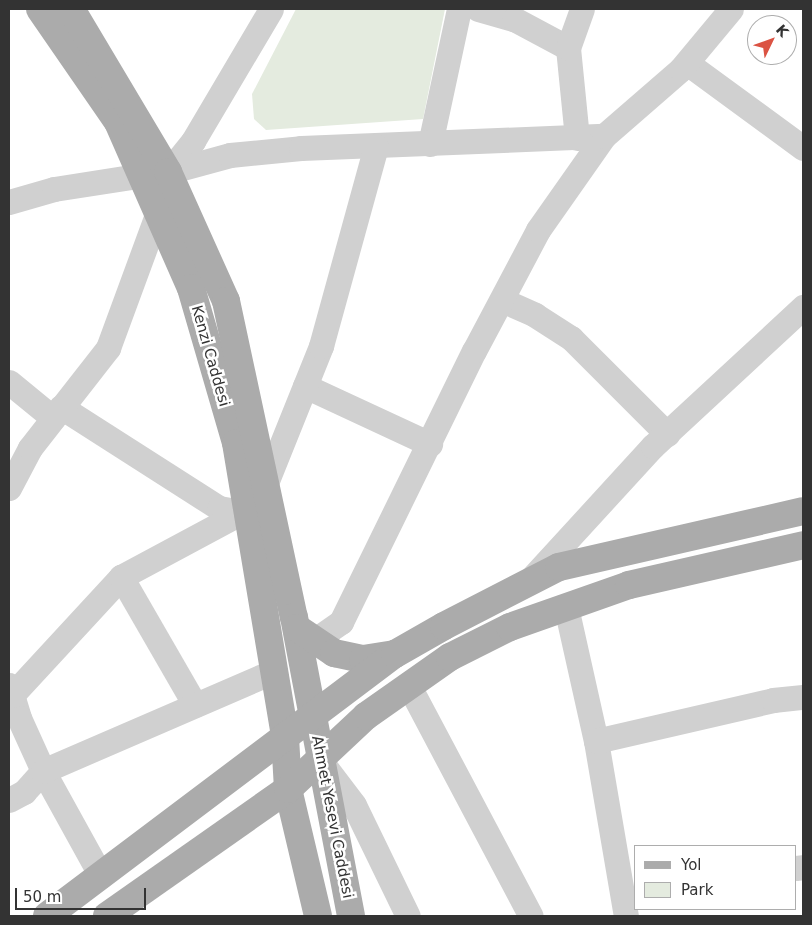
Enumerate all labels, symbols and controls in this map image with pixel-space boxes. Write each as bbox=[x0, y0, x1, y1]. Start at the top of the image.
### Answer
north arrow bbox=[747, 15, 797, 65]
text: K bbox=[773, 21, 792, 40]
street label: Kenzi Caddesi bbox=[187, 303, 233, 409]
street label: Ahmet Yesevi Caddesi bbox=[307, 734, 357, 900]
legend bbox=[634, 845, 797, 910]
text: Yol bbox=[681, 856, 702, 874]
scale bar bbox=[18, 878, 149, 910]
text: Park bbox=[681, 881, 713, 899]
text: 50 m bbox=[23, 888, 61, 906]

